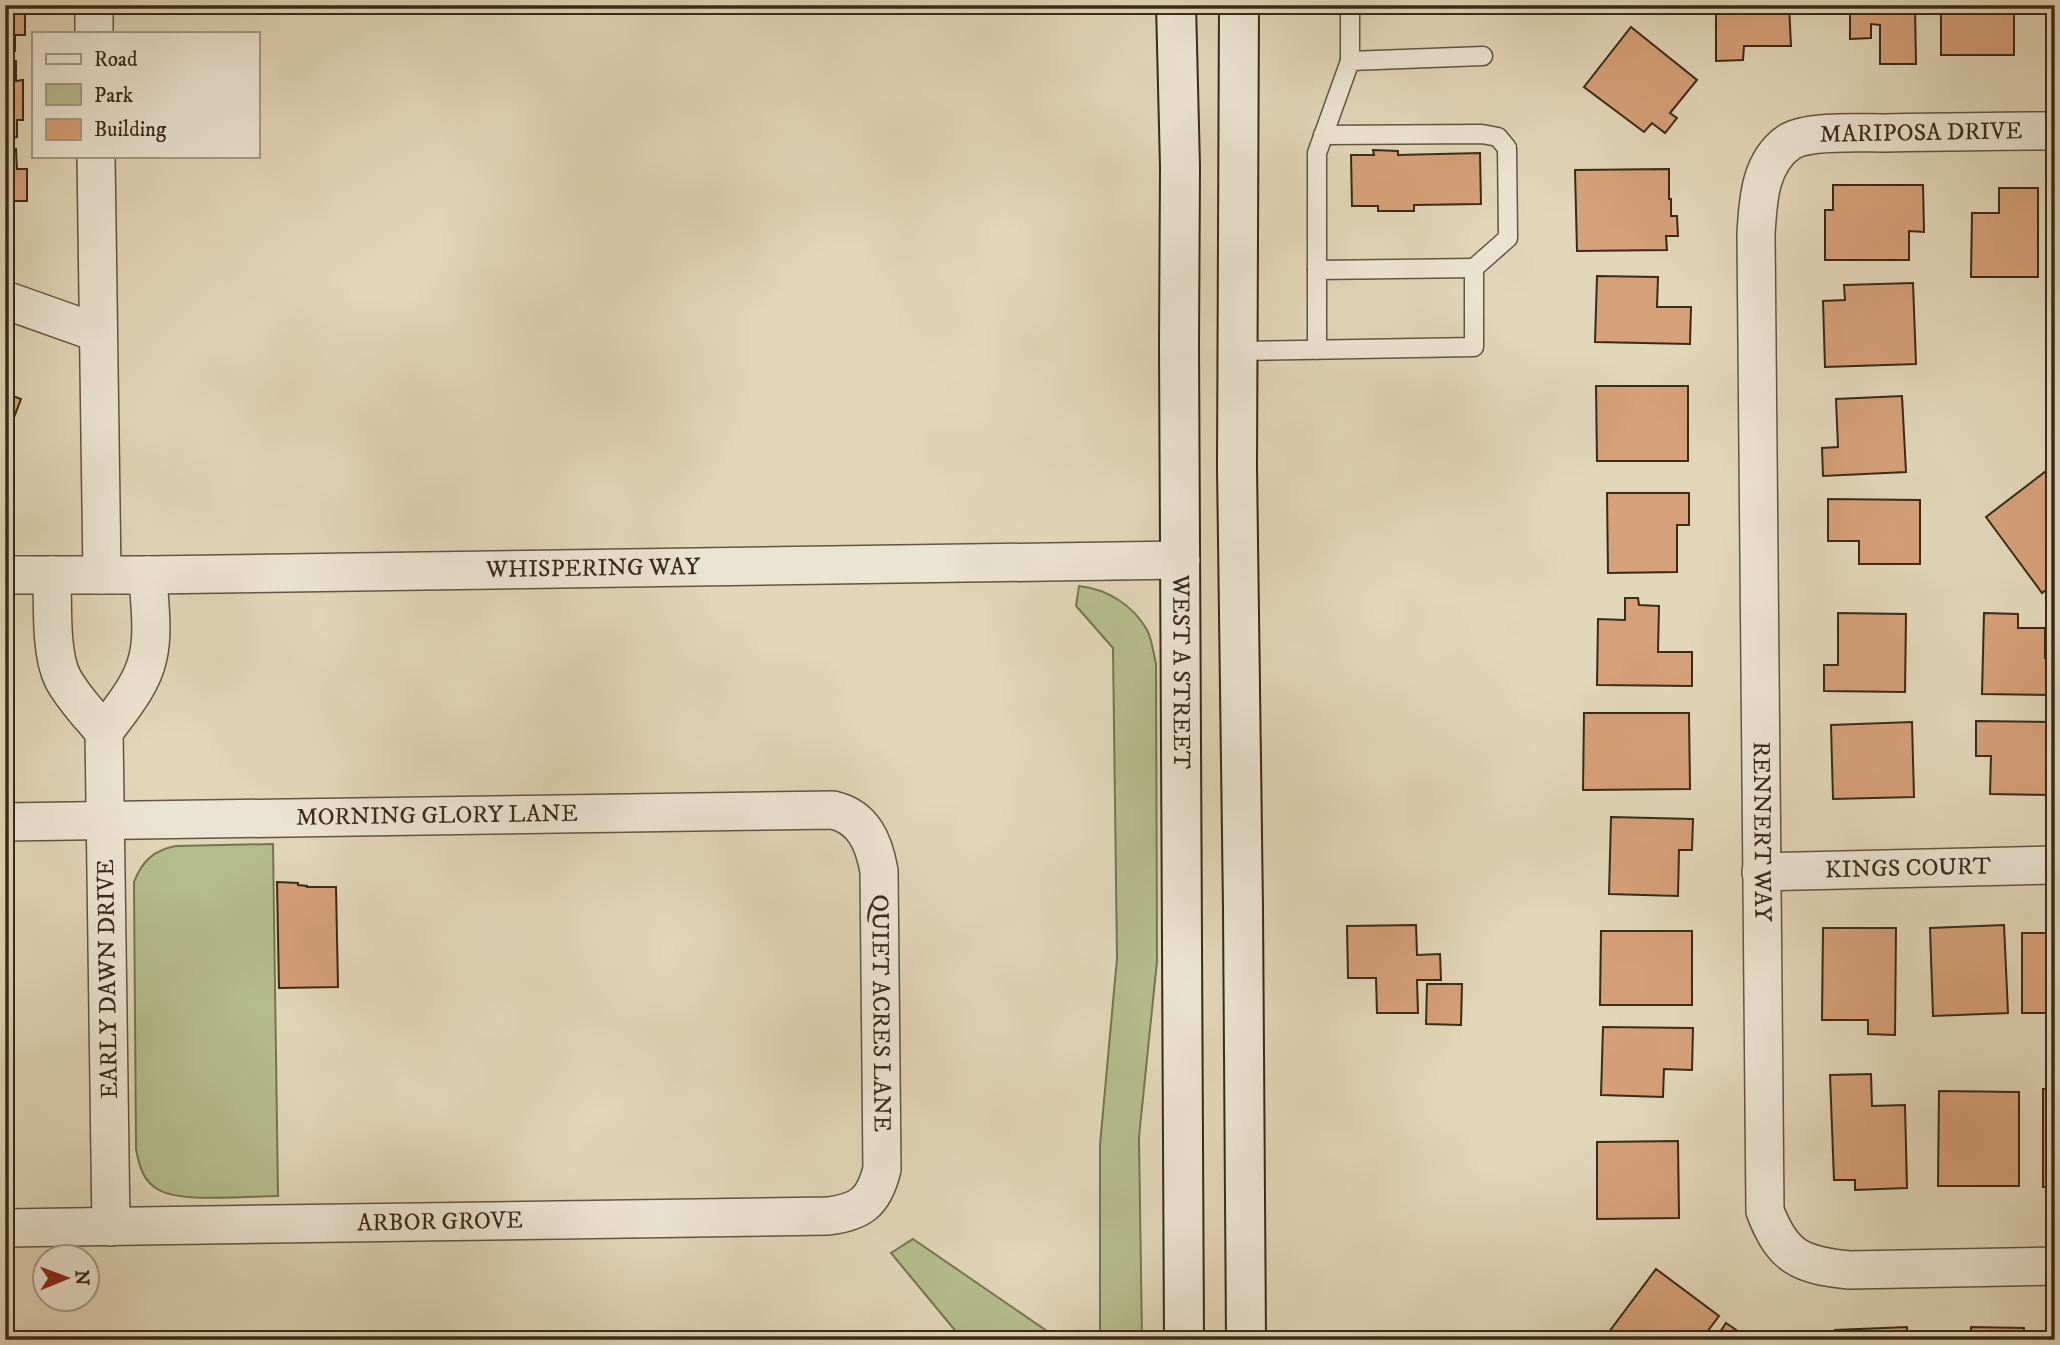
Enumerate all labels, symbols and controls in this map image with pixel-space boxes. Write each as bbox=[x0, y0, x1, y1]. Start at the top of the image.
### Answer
legend bbox=[32, 32, 259, 158]
text: Road bbox=[94, 47, 138, 73]
text: Park bbox=[94, 83, 134, 109]
street label: MARIPOSA DRIVE bbox=[1819, 116, 2023, 150]
text: Building bbox=[94, 117, 167, 143]
street label: WHISPERING WAY bbox=[485, 552, 701, 585]
street label: WEST A STREET bbox=[1165, 574, 1196, 769]
street label: RENNERT WAY bbox=[1746, 741, 1777, 922]
street label: MORNING GLORY LANE bbox=[296, 799, 578, 833]
street label: KINGS COURT bbox=[1824, 852, 1991, 885]
street label: EARLY DAWN DRIVE bbox=[91, 859, 125, 1099]
street label: QUIET ACRES LANE bbox=[864, 894, 897, 1132]
street label: ARBOR GROVE bbox=[357, 1206, 523, 1238]
north arrow bbox=[32, 1244, 102, 1314]
text: N bbox=[70, 1270, 93, 1286]

